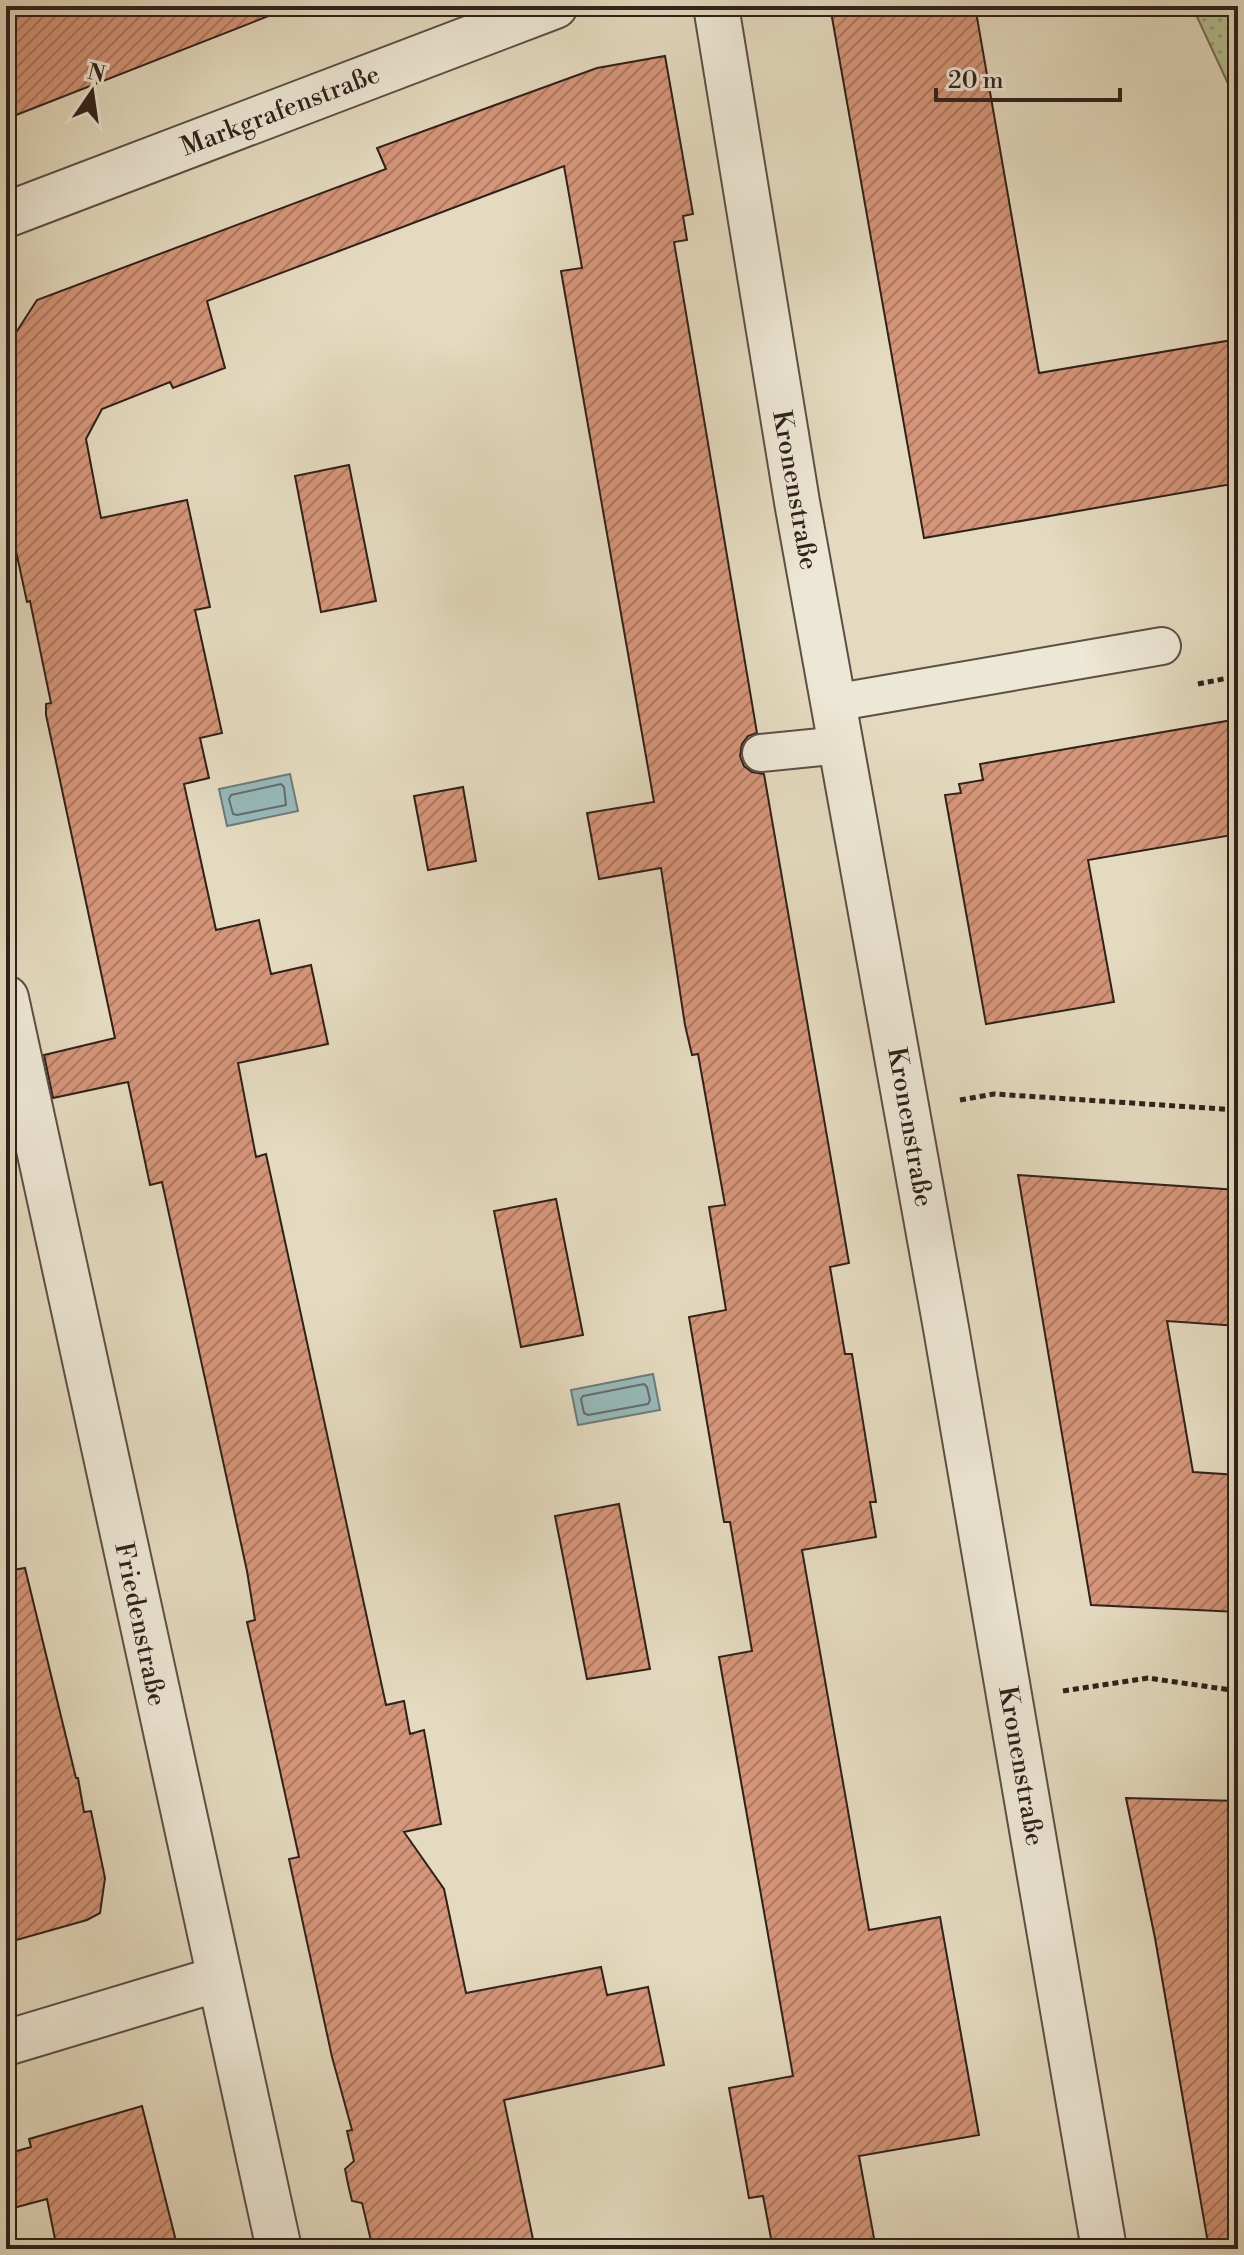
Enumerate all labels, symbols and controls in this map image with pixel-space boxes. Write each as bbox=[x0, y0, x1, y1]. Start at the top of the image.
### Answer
north arrow bbox=[52, 52, 132, 132]
scale bar bbox=[936, 52, 1120, 102]
street label: Markgrafenstraße bbox=[176, 58, 384, 164]
text: N bbox=[85, 59, 108, 89]
text: 20 m bbox=[948, 66, 1004, 96]
street label: Kronenstraße bbox=[765, 408, 825, 572]
street label: Kronenstraße bbox=[880, 1045, 940, 1209]
street label: Friedenstraße bbox=[107, 1539, 173, 1709]
street label: Kronenstraße bbox=[991, 1684, 1051, 1848]

